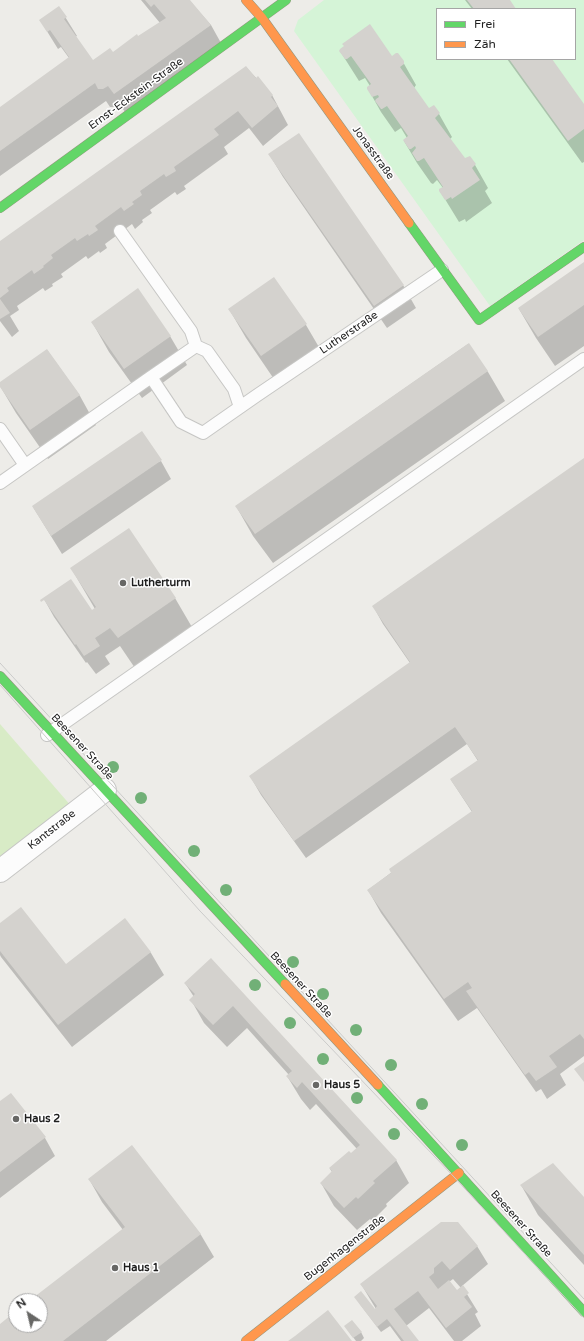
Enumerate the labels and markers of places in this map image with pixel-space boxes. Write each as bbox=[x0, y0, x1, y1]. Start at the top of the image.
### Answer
place label: Lutherturm bbox=[131, 576, 191, 590]
marker: Lutherturm bbox=[118, 578, 128, 588]
place label: Haus 5 bbox=[324, 1078, 360, 1092]
marker: Haus 5 bbox=[311, 1080, 321, 1090]
place label: Haus 2 bbox=[24, 1112, 60, 1126]
marker: Haus 2 bbox=[11, 1114, 21, 1124]
place label: Haus 1 bbox=[123, 1261, 159, 1275]
marker: Haus 1 bbox=[110, 1263, 120, 1273]

